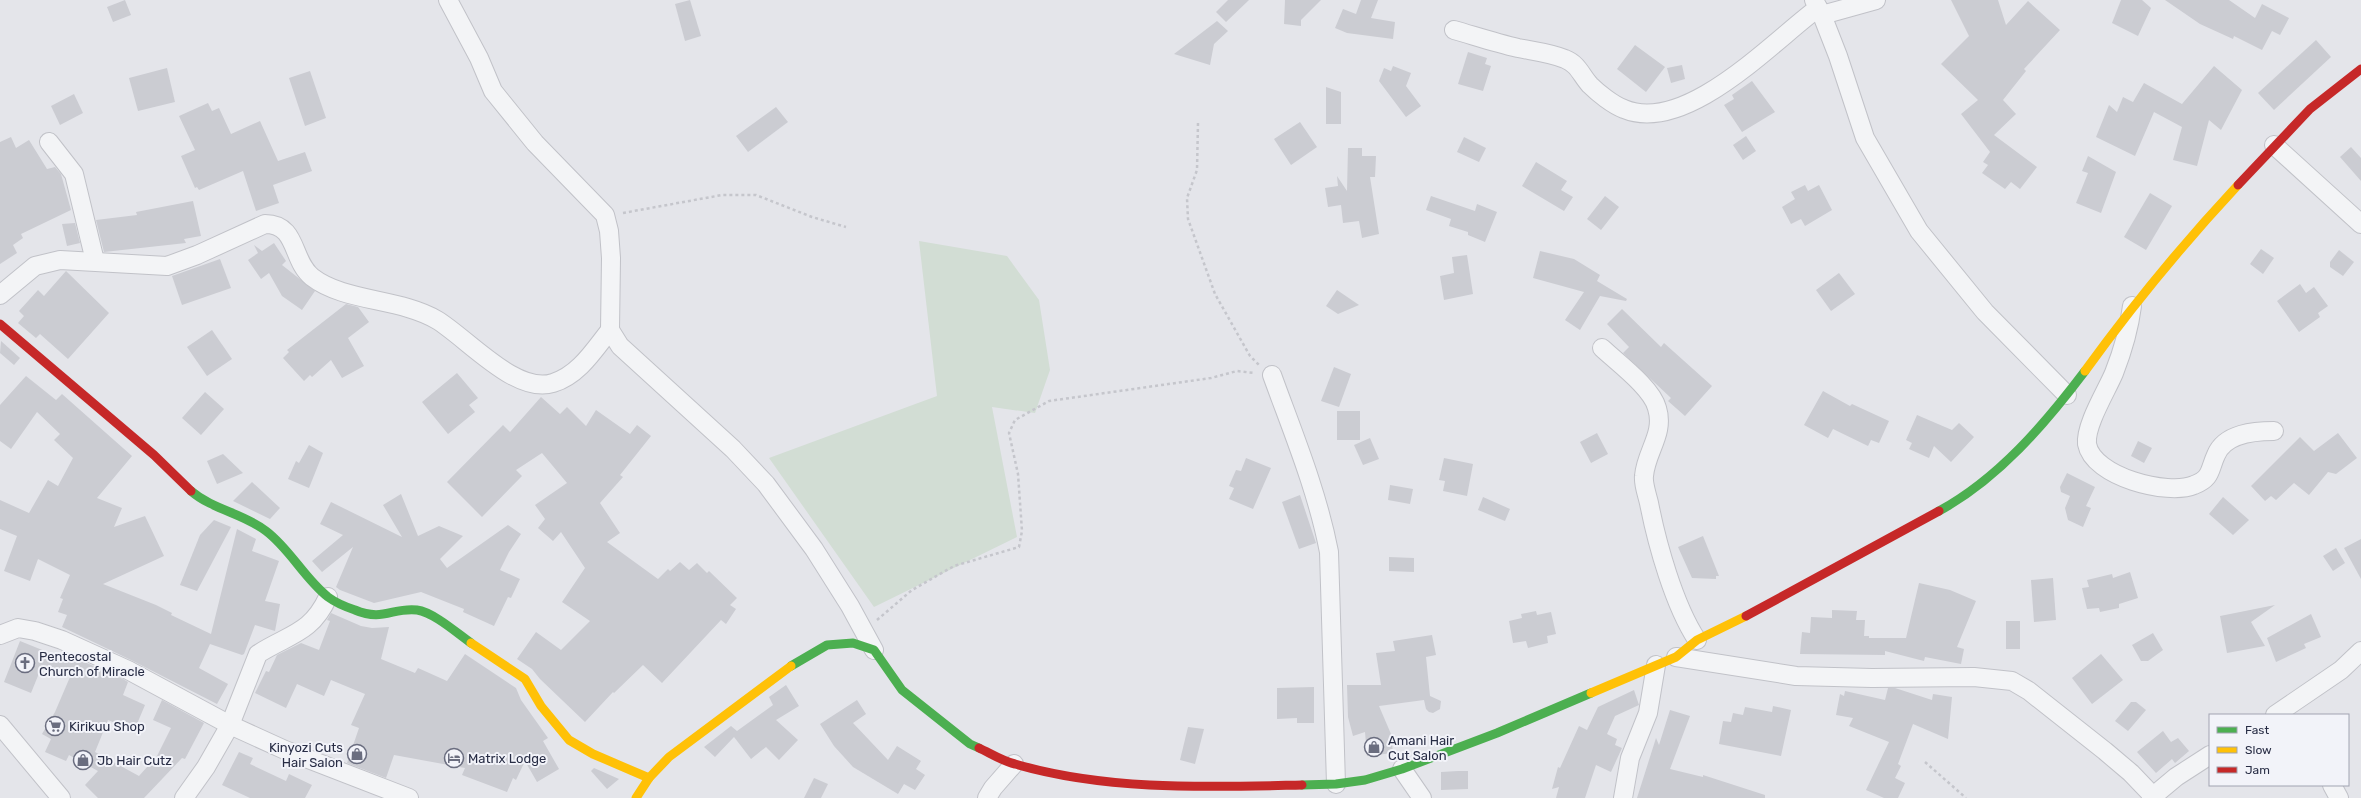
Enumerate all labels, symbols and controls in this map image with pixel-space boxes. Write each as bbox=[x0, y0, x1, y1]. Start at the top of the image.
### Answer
place label: Pentecostal Church of Miracle bbox=[39, 649, 145, 679]
church icon: Pentecostal Church of Miracle bbox=[14, 652, 36, 674]
legend bbox=[2209, 714, 2349, 786]
supermarket icon: Kirikuu Shop bbox=[44, 715, 66, 737]
place label: Kirikuu Shop bbox=[69, 719, 145, 734]
text: Fast bbox=[2245, 723, 2269, 737]
place label: Amani Hair Cut Salon bbox=[1388, 733, 1454, 763]
shop icon: Amani Hair Cut Salon bbox=[1363, 736, 1385, 758]
place label: Kinyozi Cuts Hair Salon bbox=[269, 740, 343, 770]
shop icon: Kinyozi Cuts Hair Salon bbox=[346, 743, 368, 765]
text: Slow bbox=[2245, 743, 2272, 757]
hotel icon: Matrix Lodge bbox=[443, 747, 465, 769]
shop icon: Jb Hair Cutz bbox=[72, 749, 94, 771]
place label: Matrix Lodge bbox=[468, 751, 546, 767]
place label: Jb Hair Cutz bbox=[97, 753, 172, 768]
text: Jam bbox=[2245, 763, 2270, 777]

